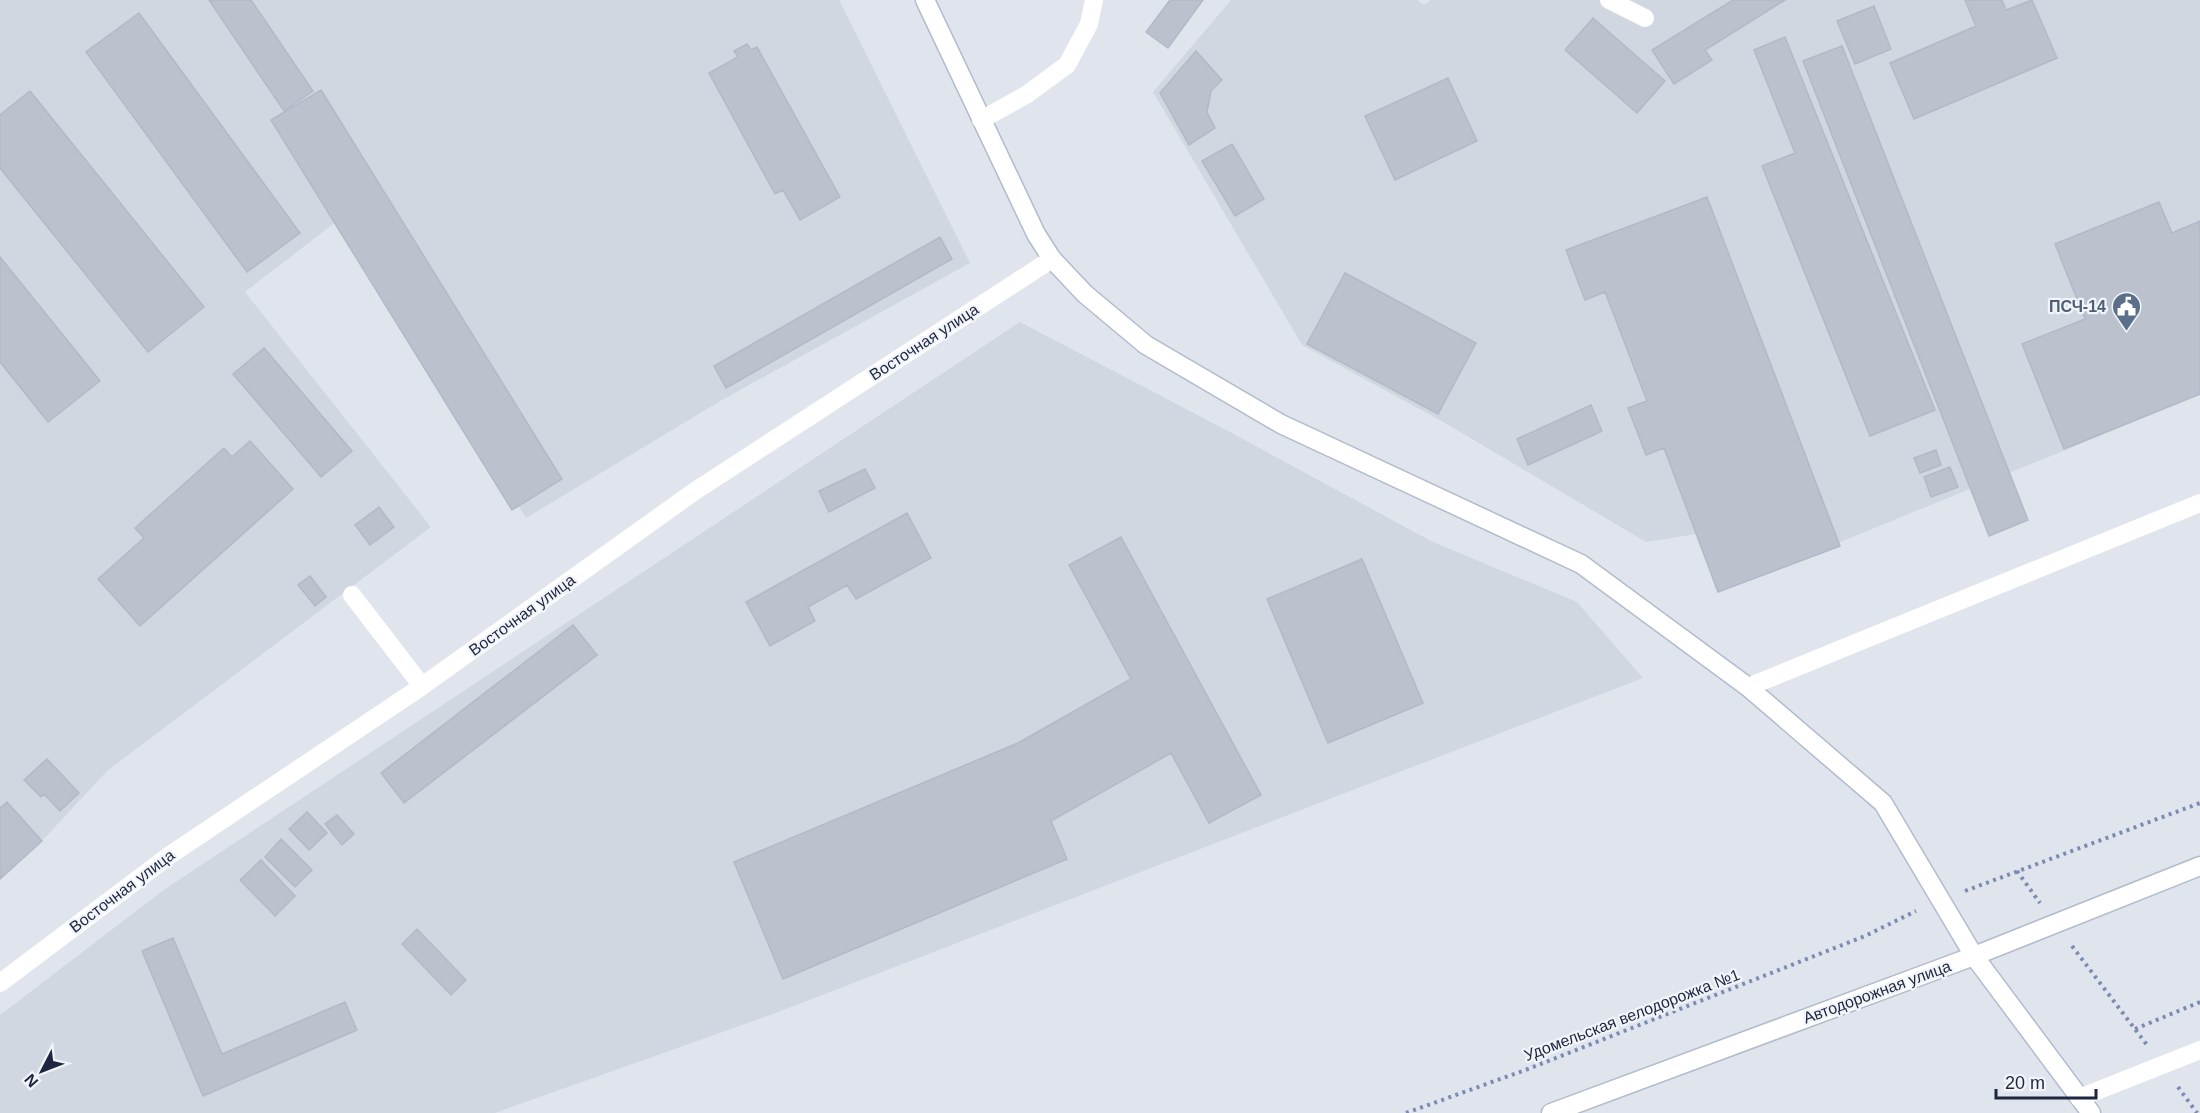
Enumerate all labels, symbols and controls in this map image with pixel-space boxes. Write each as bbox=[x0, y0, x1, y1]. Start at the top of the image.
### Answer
public building icon: ПСЧ-14 bbox=[2111, 290, 2143, 332]
place label: ПСЧ-14 bbox=[2049, 298, 2106, 315]
street label: Восточная улица bbox=[866, 300, 982, 384]
street label: Восточная улица bbox=[466, 571, 578, 659]
street label: Восточная улица bbox=[66, 846, 178, 936]
street label: Автодорожная улица bbox=[1801, 957, 1953, 1027]
street label: Удомельская велодорожка №1 bbox=[1522, 966, 1742, 1064]
north arrow bbox=[12, 1041, 72, 1101]
scale bar bbox=[1996, 1062, 2096, 1100]
text: N bbox=[21, 1071, 41, 1091]
text: 20 m bbox=[2005, 1073, 2045, 1093]

